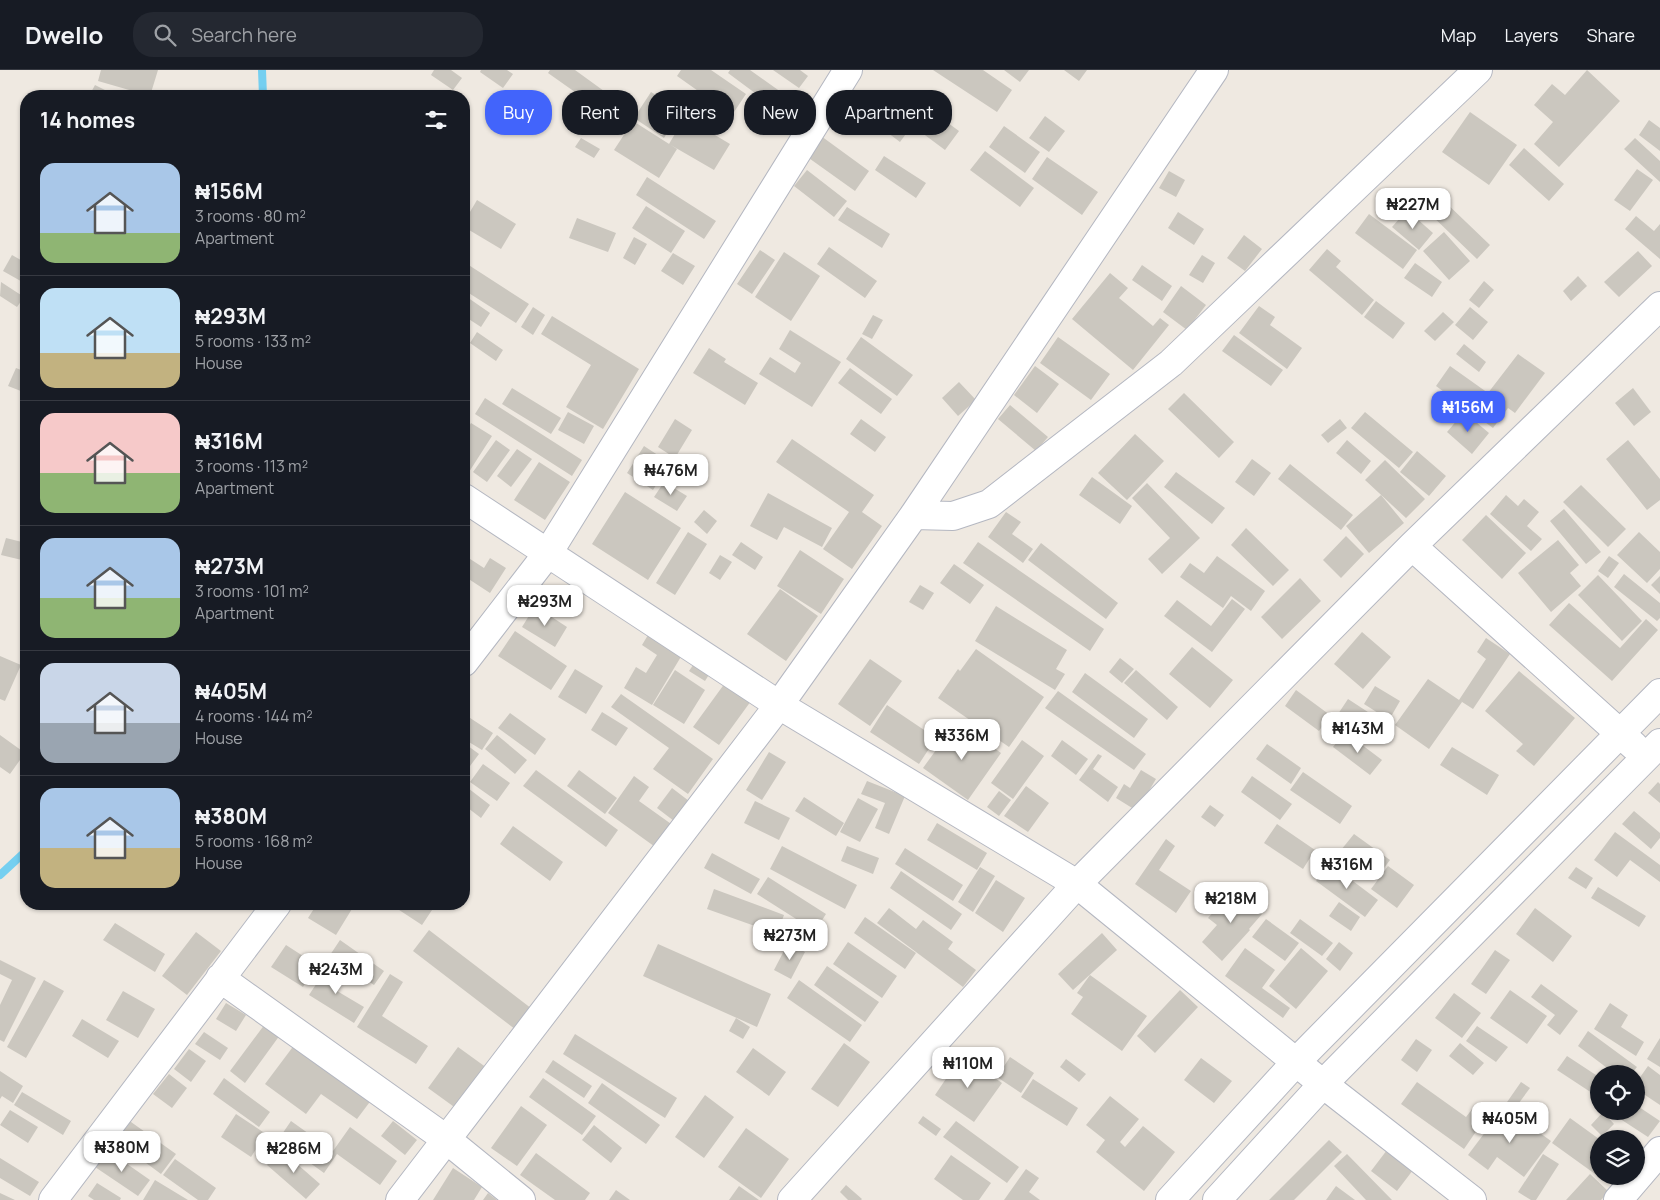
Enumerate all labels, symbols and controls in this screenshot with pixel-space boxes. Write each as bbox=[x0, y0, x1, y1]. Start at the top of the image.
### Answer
search box bbox=[133, 12, 483, 57]
text: Dwello bbox=[25, 18, 103, 51]
icon: search bbox=[151, 21, 179, 49]
text: Search here bbox=[191, 22, 297, 48]
text: Map bbox=[1441, 23, 1476, 47]
text: Layers bbox=[1504, 23, 1558, 47]
text: Share bbox=[1586, 23, 1635, 47]
chip: Buy bbox=[485, 90, 552, 135]
chip: Rent bbox=[562, 90, 638, 135]
chip: Filters bbox=[648, 90, 734, 135]
chip: New bbox=[744, 90, 816, 135]
chip: Apartment bbox=[826, 90, 952, 135]
text: 14 homes bbox=[40, 106, 135, 134]
icon: filters bbox=[422, 106, 450, 134]
text: ₦156M bbox=[195, 177, 263, 205]
icon: home bbox=[80, 183, 140, 243]
pin: ₦227M bbox=[1378, 188, 1448, 230]
text: ₦227M bbox=[1387, 193, 1439, 215]
text: 3 rooms · 80 m² bbox=[195, 205, 306, 227]
text: Apartment bbox=[195, 227, 274, 249]
text: ₦293M bbox=[195, 302, 266, 330]
icon: home bbox=[80, 308, 140, 368]
text: 5 rooms · 133 m² bbox=[195, 330, 311, 352]
text: House bbox=[195, 352, 243, 374]
pin: ₦156M bbox=[1433, 390, 1503, 433]
text: ₦156M bbox=[1442, 396, 1494, 418]
text: ₦316M bbox=[195, 427, 263, 455]
icon: home bbox=[80, 433, 140, 493]
pin: ₦476M bbox=[636, 454, 706, 496]
text: 3 rooms · 113 m² bbox=[195, 455, 308, 477]
text: ₦476M bbox=[644, 459, 698, 481]
text: Apartment bbox=[195, 477, 274, 499]
text: ₦273M bbox=[195, 552, 264, 580]
icon: home bbox=[80, 558, 140, 618]
text: 3 rooms · 101 m² bbox=[195, 580, 309, 602]
pin: ₦293M bbox=[510, 584, 580, 627]
text: ₦293M bbox=[518, 590, 572, 612]
text: Apartment bbox=[195, 602, 274, 624]
text: ₦405M bbox=[195, 677, 267, 705]
icon: home bbox=[80, 683, 140, 743]
text: 4 rooms · 144 m² bbox=[195, 705, 313, 727]
pin: ₦143M bbox=[1323, 712, 1393, 754]
text: ₦143M bbox=[1332, 717, 1384, 739]
pin: ₦336M bbox=[927, 718, 997, 761]
text: ₦336M bbox=[935, 724, 989, 746]
text: House bbox=[195, 727, 243, 749]
text: ₦380M bbox=[195, 802, 267, 830]
icon: home bbox=[80, 808, 140, 868]
text: 5 rooms · 168 m² bbox=[195, 830, 313, 852]
pin: ₦316M bbox=[1312, 848, 1382, 890]
text: House bbox=[195, 852, 243, 874]
text: ₦316M bbox=[1321, 853, 1373, 875]
pin: ₦218M bbox=[1196, 882, 1266, 924]
text: ₦218M bbox=[1205, 887, 1257, 909]
pin: ₦273M bbox=[755, 918, 825, 961]
text: ₦273M bbox=[764, 924, 816, 946]
pin: ₦243M bbox=[301, 952, 371, 995]
text: ₦243M bbox=[309, 958, 363, 980]
pin: ₦110M bbox=[933, 1046, 1003, 1089]
text: ₦110M bbox=[943, 1052, 993, 1074]
map controls bbox=[1590, 1065, 1645, 1185]
button: locate bbox=[1590, 1065, 1645, 1120]
pin: ₦405M bbox=[1475, 1102, 1545, 1144]
text: ₦405M bbox=[1483, 1107, 1537, 1129]
pin: ₦380M bbox=[87, 1130, 157, 1173]
button: layers bbox=[1590, 1130, 1645, 1185]
pin: ₦286M bbox=[259, 1132, 329, 1174]
text: ₦380M bbox=[95, 1136, 149, 1158]
text: ₦286M bbox=[267, 1137, 321, 1159]

